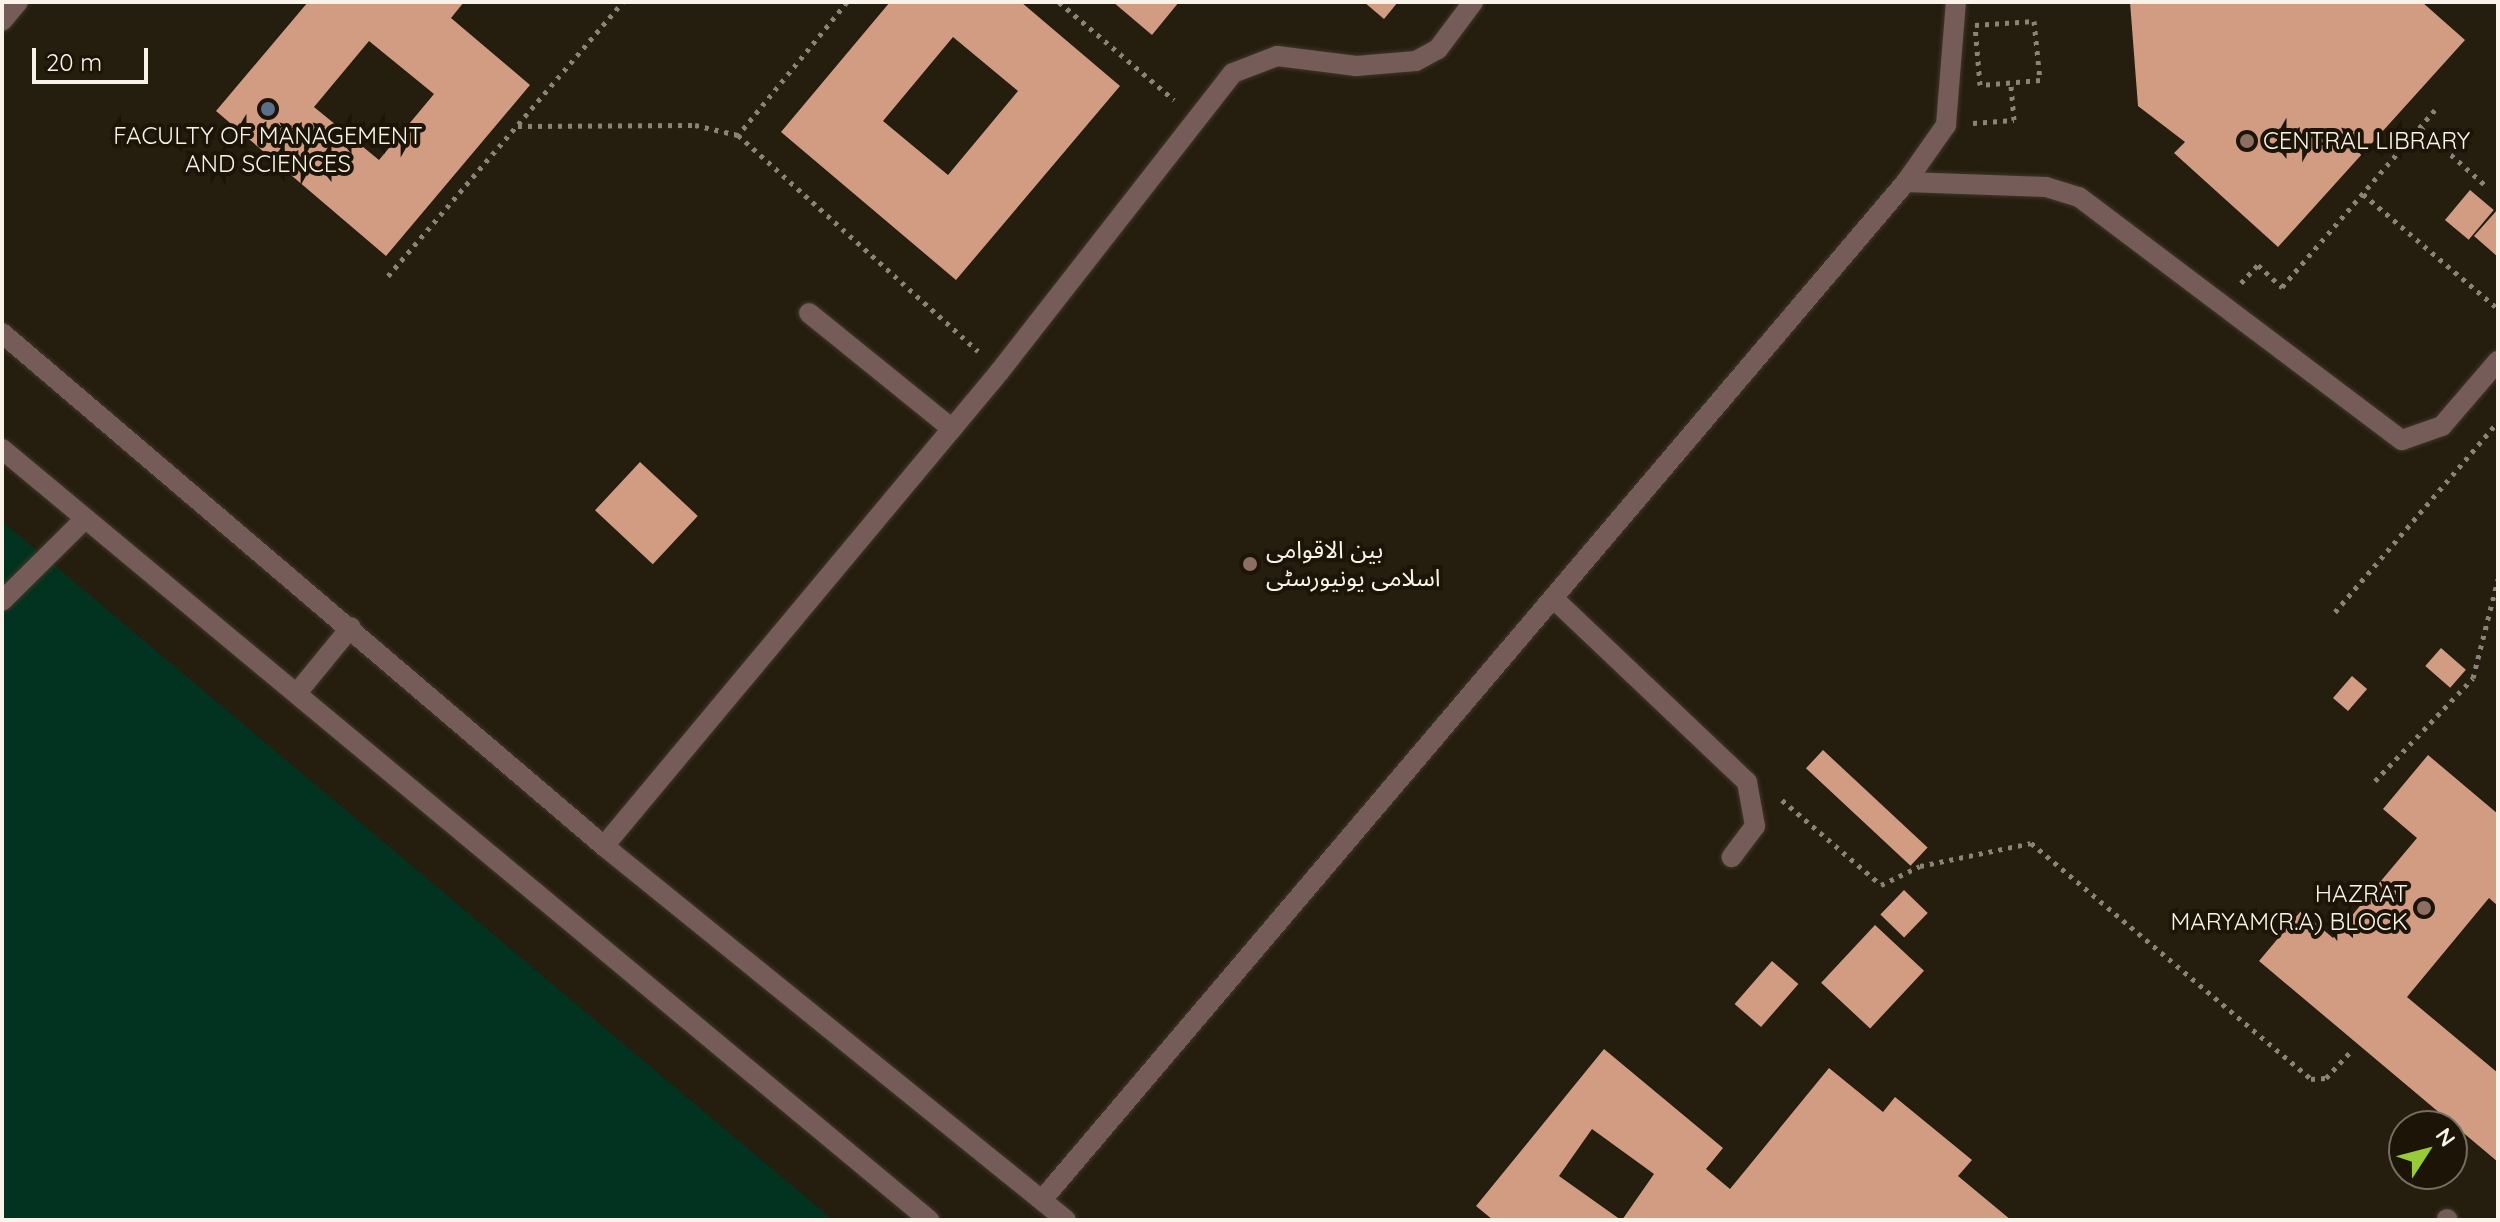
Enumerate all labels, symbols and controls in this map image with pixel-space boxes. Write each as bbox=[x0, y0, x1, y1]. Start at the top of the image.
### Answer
scale bar bbox=[36, 32, 152, 82]
text: 20 m bbox=[46, 47, 102, 77]
marker: FACULTY OF MANAGEMENT AND SCIENCES bbox=[259, 100, 277, 118]
place label: FACULTY OF MANAGEMENT AND SCIENCES bbox=[113, 122, 423, 178]
place label: CENTRAL LIBRARY bbox=[2263, 127, 2470, 155]
marker: CENTRAL LIBRARY bbox=[2238, 132, 2256, 150]
place label: بین الاقوامی اسلامی یونیورسٹی bbox=[1266, 536, 1440, 592]
marker: بین الاقوامی اسلامی یونیورسٹی bbox=[1241, 555, 1259, 573]
place label: HAZRAT MARYAM(R.A) BLOCK bbox=[2170, 880, 2408, 936]
marker: HAZRAT MARYAM(R.A) BLOCK bbox=[2415, 899, 2433, 917]
north arrow bbox=[2388, 1110, 2468, 1190]
text: N bbox=[2430, 1122, 2462, 1152]

